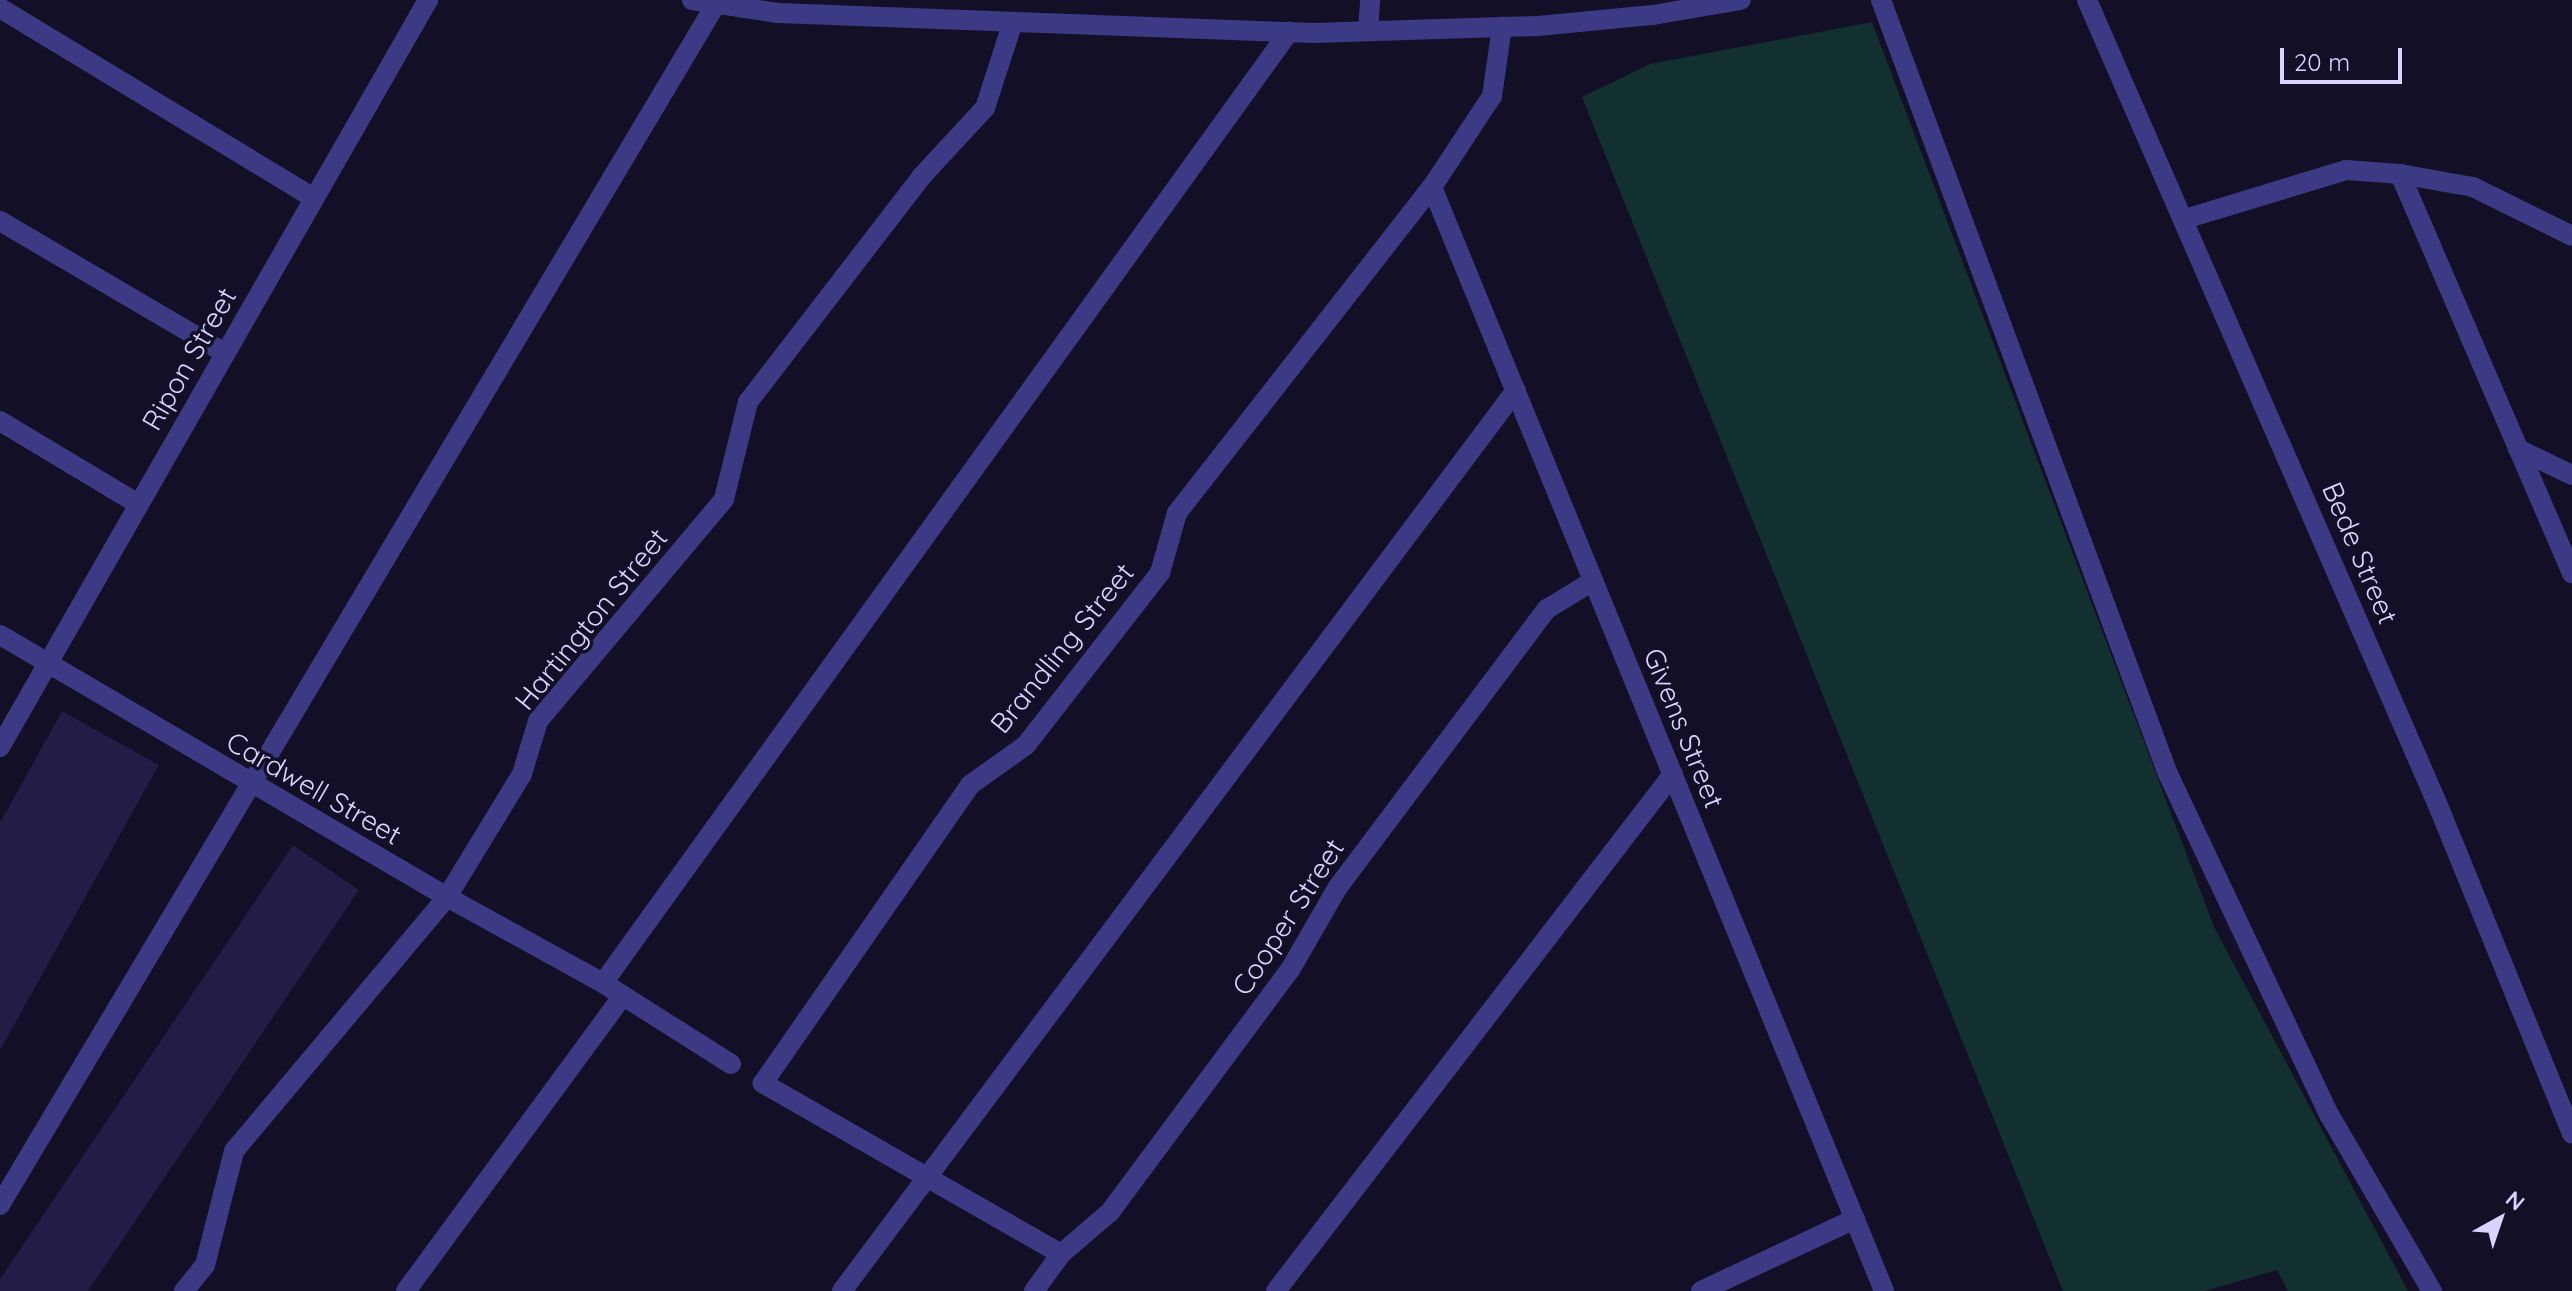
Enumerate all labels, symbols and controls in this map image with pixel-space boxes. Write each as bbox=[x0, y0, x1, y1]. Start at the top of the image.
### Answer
scale bar bbox=[2284, 32, 2406, 82]
text: 20 m bbox=[2294, 47, 2350, 77]
street label: Ripon Street bbox=[135, 282, 243, 436]
street label: Bede Street bbox=[2315, 477, 2405, 629]
street label: Hartington Street bbox=[508, 522, 674, 716]
street label: Brandling Street bbox=[983, 556, 1141, 740]
street label: Givens Street bbox=[1637, 643, 1731, 813]
street label: Cardwell Street bbox=[221, 724, 407, 852]
street label: Cooper Street bbox=[1225, 832, 1351, 1002]
north arrow bbox=[2460, 1179, 2540, 1259]
text: N bbox=[2500, 1185, 2531, 1217]

